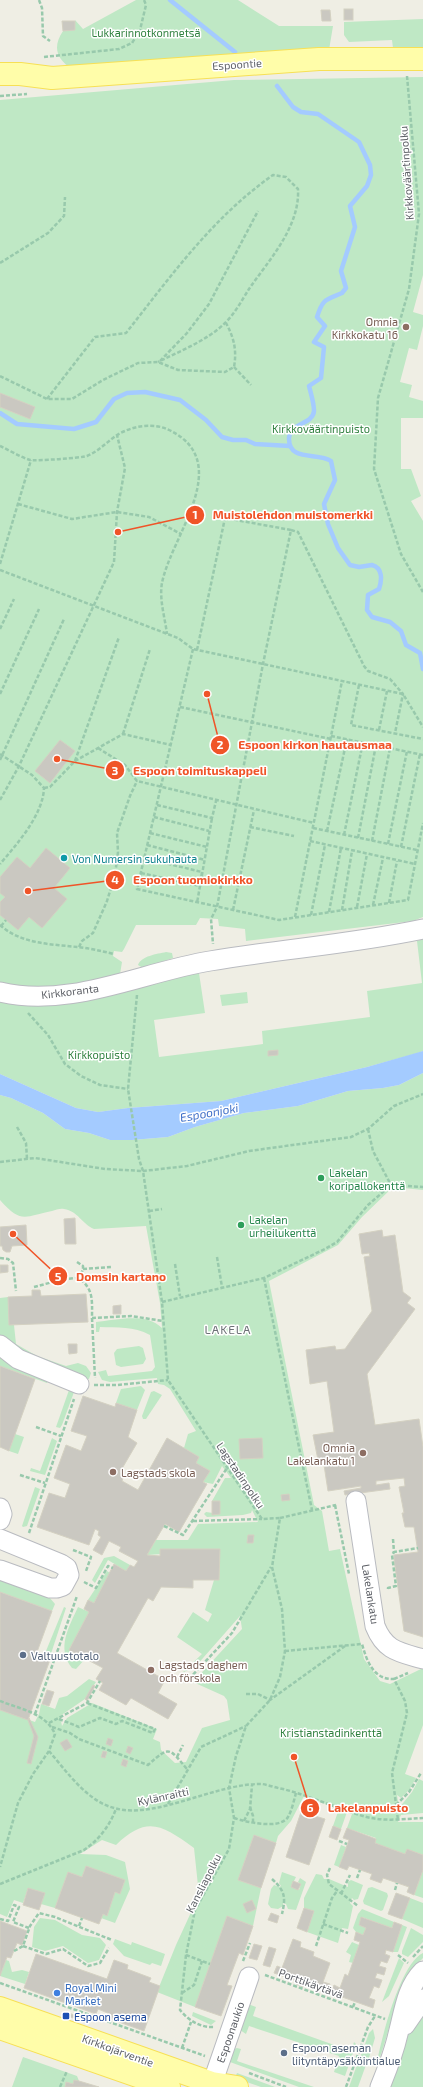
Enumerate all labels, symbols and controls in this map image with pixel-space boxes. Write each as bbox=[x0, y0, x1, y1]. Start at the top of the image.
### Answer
park label: Lukkarinnotkonmetsä bbox=[92, 26, 200, 39]
street label: Espoontie bbox=[212, 56, 262, 72]
street label: Kirkkoväärtinpolku bbox=[396, 126, 416, 220]
place label: Omnia Kirkkokatu 16 bbox=[332, 315, 398, 341]
marker: Omnia Kirkkokatu 16 bbox=[401, 322, 411, 332]
park label: Kirkkoväärtinpuisto bbox=[272, 422, 370, 435]
callout: Muistolehdon muistomerkki bbox=[185, 503, 381, 527]
text: 1 bbox=[192, 507, 198, 521]
text: Muistolehdon muistomerkki bbox=[213, 507, 373, 521]
callout: Espoon kirkon hautausmaa bbox=[210, 733, 399, 757]
text: 2 bbox=[217, 737, 224, 751]
text: Espoon kirkon hautausmaa bbox=[238, 737, 392, 751]
callout: Espoon toimituskappeli bbox=[105, 758, 275, 782]
text: 3 bbox=[112, 763, 119, 777]
text: Espoon toimituskappeli bbox=[133, 763, 267, 777]
place label: Von Numersin sukuhauta bbox=[72, 852, 197, 865]
marker: Von Numersin sukuhauta bbox=[59, 853, 69, 863]
callout: Espoon tuomiokirkko bbox=[105, 868, 261, 892]
text: 4 bbox=[111, 872, 119, 886]
text: Espoon tuomiokirkko bbox=[133, 872, 253, 886]
street label: Kirkkoranta bbox=[40, 981, 100, 1001]
park label: Kirkkopuisto bbox=[68, 1048, 130, 1061]
water label: Espoonjoki bbox=[179, 1100, 240, 1125]
place label: Lakelan koripallokenttä bbox=[329, 1166, 405, 1192]
marker: Lakelan koripallokenttä bbox=[316, 1173, 326, 1183]
place label: Lakelan urheilukenttä bbox=[249, 1213, 316, 1239]
marker: Lakelan urheilukenttä bbox=[236, 1220, 246, 1230]
callout: Domsin kartano bbox=[48, 1264, 174, 1288]
text: 5 bbox=[55, 1269, 62, 1283]
text: Domsin kartano bbox=[76, 1269, 166, 1283]
district label: LAKELA bbox=[205, 1322, 252, 1336]
street label: Lagstadinpolku bbox=[214, 1440, 268, 1510]
place label: Omnia Lakelankatu 1 bbox=[287, 1441, 355, 1467]
marker: Omnia Lakelankatu 1 bbox=[358, 1448, 368, 1458]
place label: Lagstads skola bbox=[121, 1466, 196, 1479]
marker: Lagstads skola bbox=[108, 1467, 118, 1477]
street label: Lakelankatu bbox=[360, 1563, 382, 1625]
place label: Valtuustotalo bbox=[31, 1649, 99, 1662]
marker: Valtuustotalo bbox=[18, 1650, 28, 1660]
place label: Lagstads daghem och förskola bbox=[159, 1658, 247, 1684]
marker: Lagstads daghem och förskola bbox=[146, 1665, 156, 1675]
park label: Kristianstadinkenttä bbox=[280, 1726, 382, 1739]
street label: Kylänraitti bbox=[136, 1784, 190, 1808]
callout: Lakelanpuisto bbox=[300, 1796, 416, 1820]
text: 6 bbox=[306, 1800, 314, 1814]
text: Lakelanpuisto bbox=[328, 1800, 408, 1814]
street label: Kansliapolku bbox=[183, 1851, 223, 1915]
street label: Porttikäytävä bbox=[277, 1965, 345, 2001]
place label: Royal Mini Market bbox=[65, 1981, 117, 2007]
marker: Royal Mini Market bbox=[52, 1988, 62, 1998]
street label: Espoonaukio bbox=[213, 2000, 247, 2064]
place label: Espoon asema bbox=[74, 2010, 147, 2023]
marker: Espoon asema bbox=[61, 2011, 71, 2021]
street label: Kirkkojärventie bbox=[80, 2031, 156, 2070]
place label: Espoon aseman liityntäpysäköintialue bbox=[292, 2041, 400, 2067]
marker: Espoon aseman liityntäpysäköintialue bbox=[279, 2048, 289, 2058]

